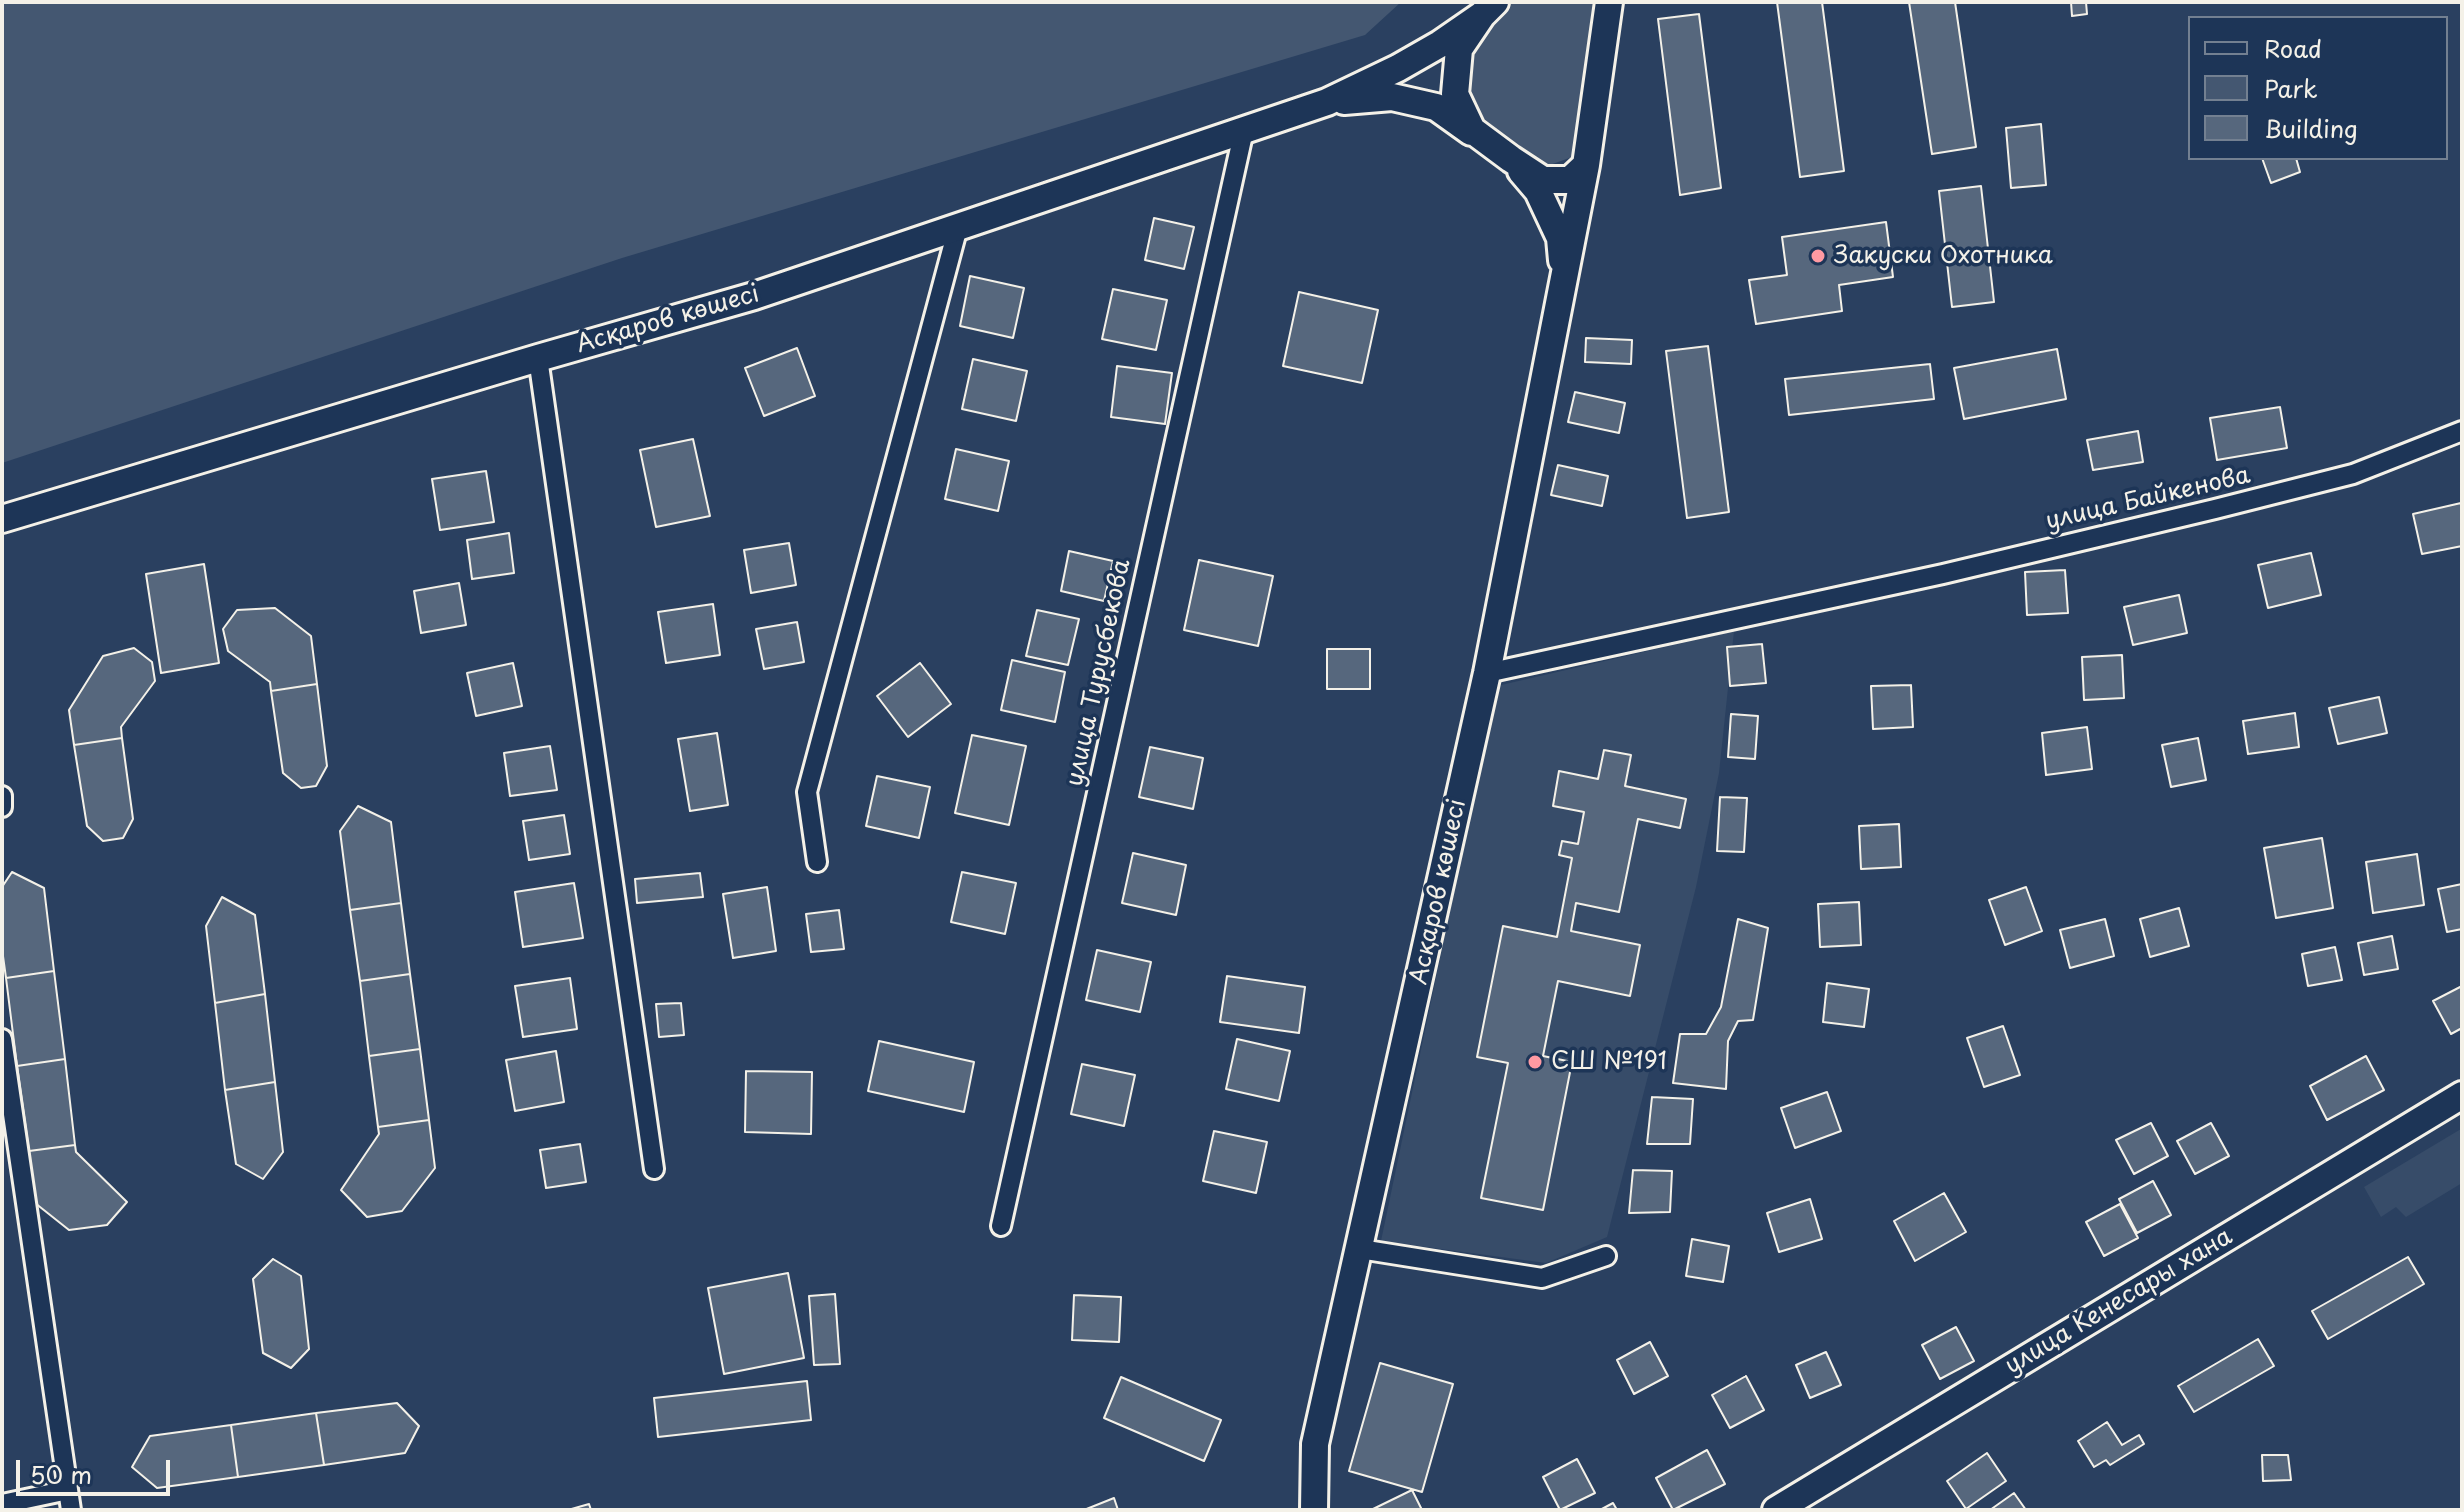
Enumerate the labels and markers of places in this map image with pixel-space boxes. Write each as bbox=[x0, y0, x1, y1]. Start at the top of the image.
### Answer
place label: Закуски Охотника bbox=[1834, 242, 2053, 270]
marker: Закуски Охотника bbox=[1809, 247, 1827, 265]
place label: СШ №191 bbox=[1551, 1048, 1667, 1076]
marker: СШ №191 bbox=[1526, 1053, 1544, 1071]

